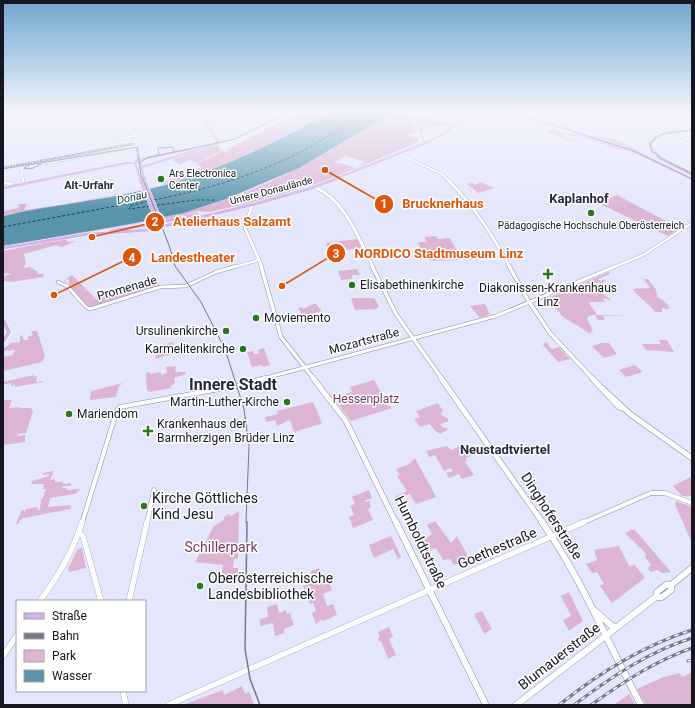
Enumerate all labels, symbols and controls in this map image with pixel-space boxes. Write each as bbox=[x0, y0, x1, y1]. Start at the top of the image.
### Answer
place label: Ars Electronica Center bbox=[169, 168, 236, 191]
marker: Ars Electronica Center bbox=[156, 174, 166, 184]
street label: Untere Donaulände bbox=[229, 174, 313, 207]
district label: Alt-Urfahr bbox=[64, 179, 114, 192]
water label: Donau bbox=[116, 188, 149, 207]
callout: Brucknerhaus bbox=[374, 191, 492, 216]
district label: Kaplanhof bbox=[549, 191, 609, 206]
text: Brucknerhaus bbox=[402, 196, 484, 211]
text: 1 bbox=[381, 197, 387, 211]
marker: Pädagogische Hochschule Oberösterreich bbox=[586, 208, 596, 218]
callout: Atelierhaus Salzamt bbox=[145, 209, 299, 234]
text: Atelierhaus Salzamt bbox=[173, 214, 291, 229]
text: 2 bbox=[152, 215, 159, 229]
place label: Pädagogische Hochschule Oberösterreich bbox=[498, 220, 684, 231]
callout: NORDICO Stadtmuseum Linz bbox=[326, 241, 531, 266]
callout: Landestheater bbox=[122, 245, 243, 270]
text: NORDICO Stadtmuseum Linz bbox=[355, 246, 524, 261]
text: 3 bbox=[333, 247, 340, 261]
text: Landestheater bbox=[151, 250, 235, 265]
text: 4 bbox=[129, 251, 136, 265]
marker: Diakonissen-Krankenhaus Linz bbox=[542, 268, 554, 280]
street label: Promenade bbox=[95, 273, 159, 303]
place label: Elisabethinenkirche bbox=[360, 278, 464, 292]
marker: Elisabethinenkirche bbox=[347, 280, 357, 290]
place label: Diakonissen-Krankenhaus Linz bbox=[479, 281, 617, 309]
place label: Moviemento bbox=[264, 311, 331, 325]
marker: Moviemento bbox=[251, 313, 261, 323]
place label: Ursulinenkirche bbox=[136, 324, 218, 338]
street label: Mozartstraße bbox=[327, 325, 401, 357]
marker: Ursulinenkirche bbox=[221, 326, 231, 336]
place label: Karmelitenkirche bbox=[145, 342, 235, 356]
marker: Karmelitenkirche bbox=[238, 344, 248, 354]
district label: Innere Stadt bbox=[189, 375, 278, 394]
park label: Hessenplatz bbox=[333, 392, 399, 406]
place label: Martin-Luther-Kirche bbox=[170, 395, 279, 409]
marker: Martin-Luther-Kirche bbox=[282, 397, 292, 407]
place label: Mariendom bbox=[77, 407, 138, 421]
marker: Mariendom bbox=[64, 409, 74, 419]
place label: Krankenhaus der Barmherzigen Brüder Linz bbox=[157, 417, 295, 445]
marker: Krankenhaus der Barmherzigen Brüder Linz bbox=[142, 425, 154, 437]
district label: Neustadtviertel bbox=[460, 442, 550, 457]
street label: Dinghoferstraße bbox=[518, 470, 586, 562]
place label: Kirche Göttliches Kind Jesu bbox=[152, 490, 258, 522]
street label: Humboldtstraße bbox=[392, 493, 450, 591]
marker: Kirche Göttliches Kind Jesu bbox=[139, 501, 149, 511]
street label: Goethestraße bbox=[455, 524, 539, 572]
park label: Schillerpark bbox=[184, 539, 258, 555]
place label: Oberösterreichische Landesbibliothek bbox=[208, 570, 333, 602]
marker: Oberösterreichische Landesbibliothek bbox=[195, 581, 205, 591]
legend bbox=[16, 600, 146, 692]
text: Straße bbox=[52, 609, 87, 623]
street label: Blumauerstraße bbox=[515, 619, 603, 693]
text: Bahn bbox=[52, 629, 79, 643]
text: Park bbox=[52, 649, 77, 663]
text: Wasser bbox=[52, 669, 92, 683]

